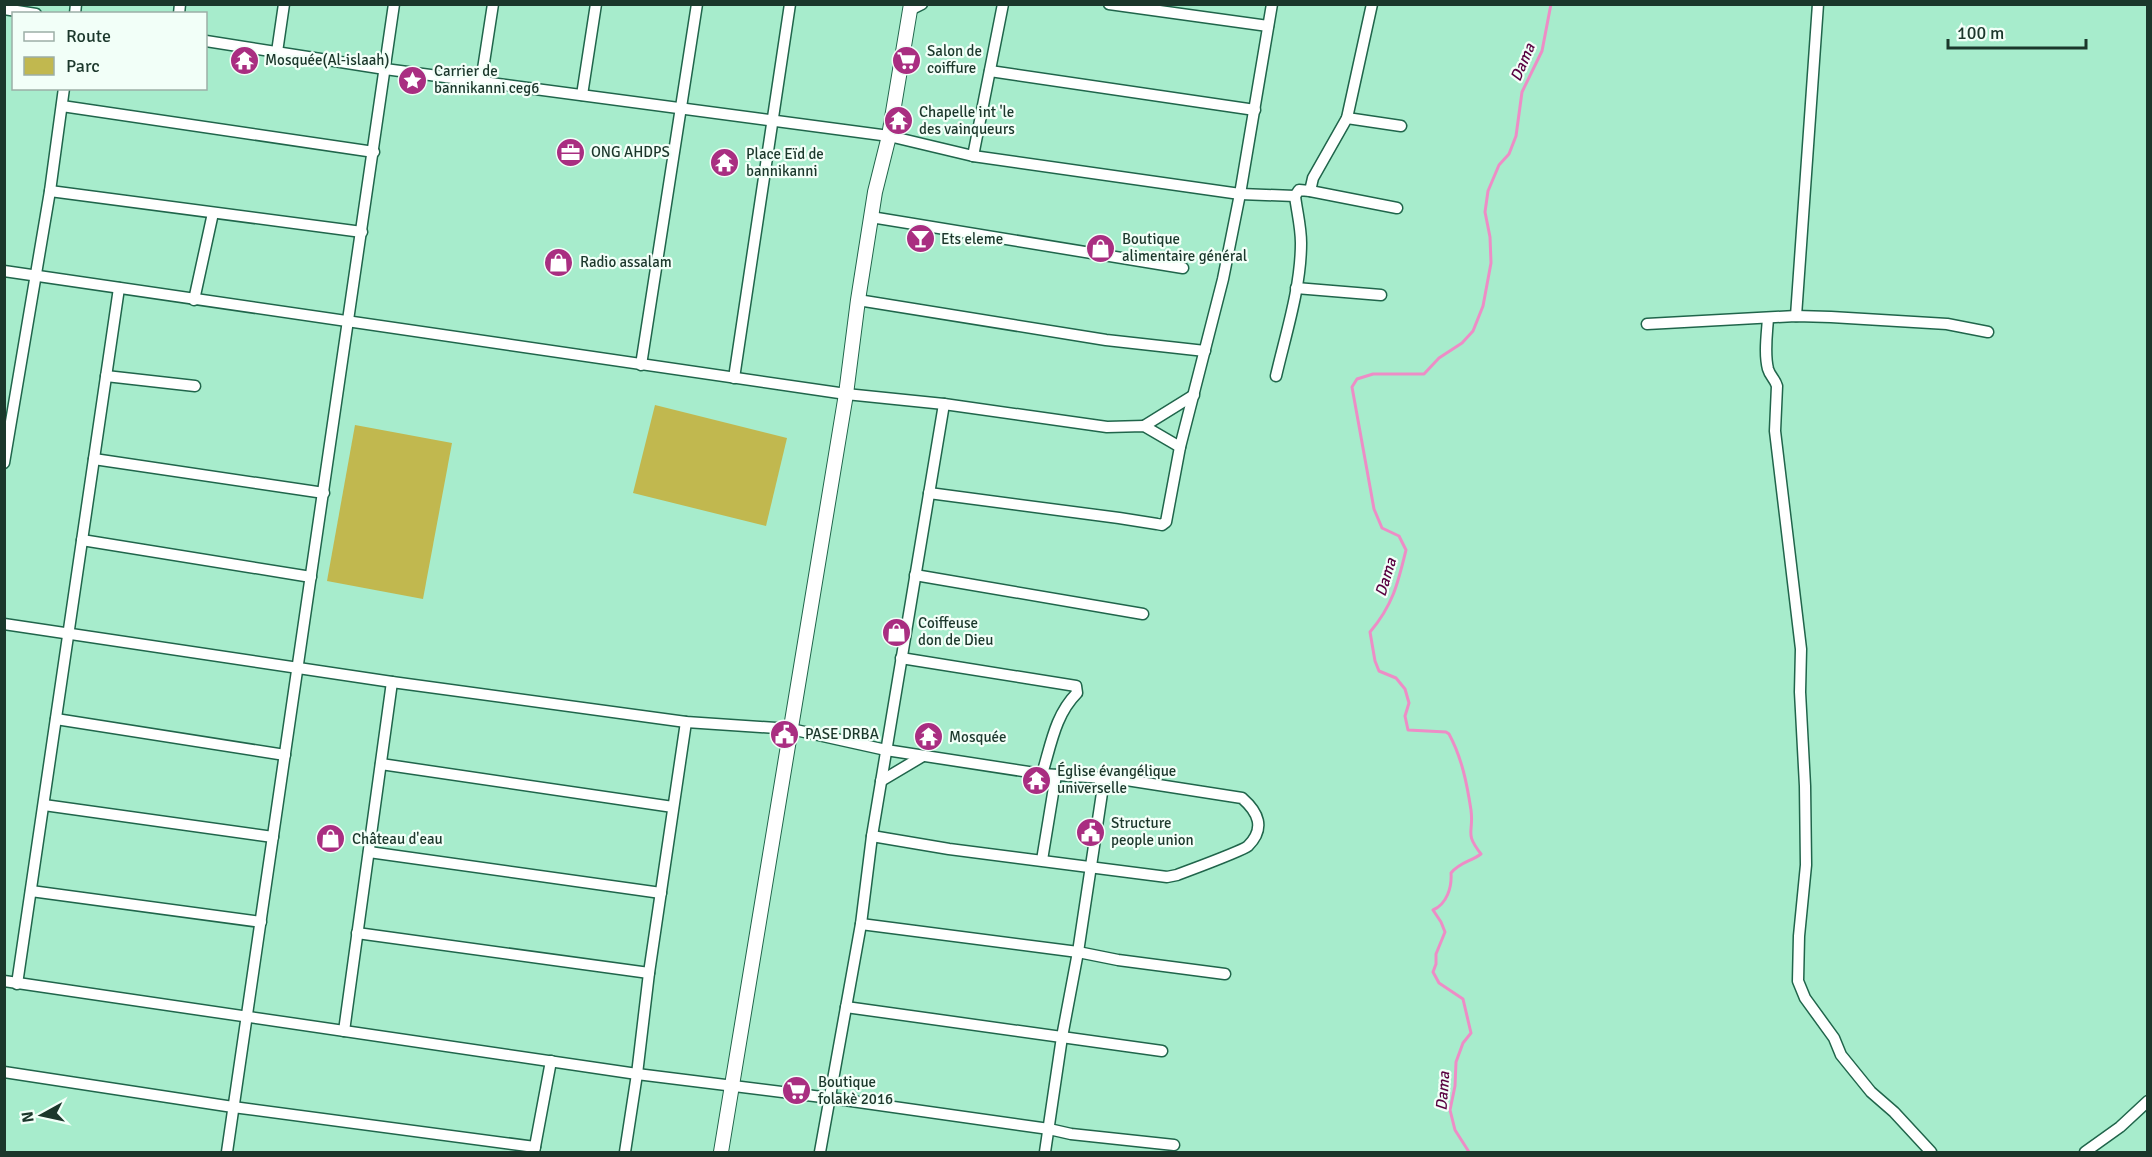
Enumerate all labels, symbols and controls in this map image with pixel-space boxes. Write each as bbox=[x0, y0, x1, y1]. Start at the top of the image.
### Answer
legend bbox=[12, 12, 207, 90]
scale bar bbox=[1948, 12, 2086, 50]
text: 100 m bbox=[1957, 22, 2004, 44]
text: Route bbox=[66, 25, 111, 47]
water label: Dama bbox=[1506, 40, 1540, 84]
place label: Salon de coiffure bbox=[927, 42, 982, 77]
temple icon: Mosquée(Al-islaah) bbox=[228, 44, 260, 76]
supermarket icon: Salon de coiffure bbox=[890, 44, 922, 76]
place label: Mosquée(Al-islaah) bbox=[265, 51, 390, 69]
text: Parc bbox=[66, 55, 100, 77]
place label: Carrier de bannikanni ceg6 bbox=[434, 62, 539, 97]
place icon: Carrier de bannikanni ceg6 bbox=[397, 64, 429, 96]
place label: Chapelle int 'le des vainqueurs bbox=[919, 103, 1015, 138]
temple icon: Chapelle int 'le des vainqueurs bbox=[882, 105, 914, 137]
office icon: ONG AHDPS bbox=[554, 136, 586, 168]
place label: ONG AHDPS bbox=[591, 143, 670, 161]
place label: Place Eïd de bannikanni bbox=[746, 145, 824, 180]
temple icon: Place Eïd de bannikanni bbox=[709, 147, 741, 179]
bar icon: Ets eleme bbox=[904, 223, 936, 255]
place label: Ets eleme bbox=[941, 230, 1003, 248]
place label: Boutique alimentaire général bbox=[1122, 230, 1247, 265]
shop icon: Boutique alimentaire général bbox=[1085, 232, 1117, 264]
shop icon: Radio assalam bbox=[543, 246, 575, 278]
place label: Radio assalam bbox=[580, 253, 672, 271]
water label: Dama bbox=[1371, 555, 1402, 599]
place label: Coiffeuse don de Dieu bbox=[918, 614, 994, 649]
shop icon: Coiffeuse don de Dieu bbox=[881, 616, 913, 648]
public building icon: PASE DRBA bbox=[768, 718, 800, 750]
temple icon: Mosquée bbox=[912, 721, 944, 753]
place label: PASE DRBA bbox=[805, 725, 879, 743]
place label: Mosquée bbox=[949, 728, 1007, 746]
place label: Église évangélique universelle bbox=[1057, 761, 1176, 797]
temple icon: Église évangélique universelle bbox=[1020, 764, 1052, 796]
place label: Structure people union bbox=[1111, 814, 1194, 849]
public building icon: Structure people union bbox=[1074, 816, 1106, 848]
shop icon: Château d'eau bbox=[315, 823, 347, 855]
place label: Château d'eau bbox=[352, 830, 443, 848]
water label: Dama bbox=[1432, 1070, 1454, 1111]
place label: Boutique folakè 2016 bbox=[818, 1073, 893, 1108]
supermarket icon: Boutique folakè 2016 bbox=[781, 1075, 813, 1107]
north arrow bbox=[12, 1085, 72, 1145]
text: N bbox=[17, 1110, 39, 1124]

